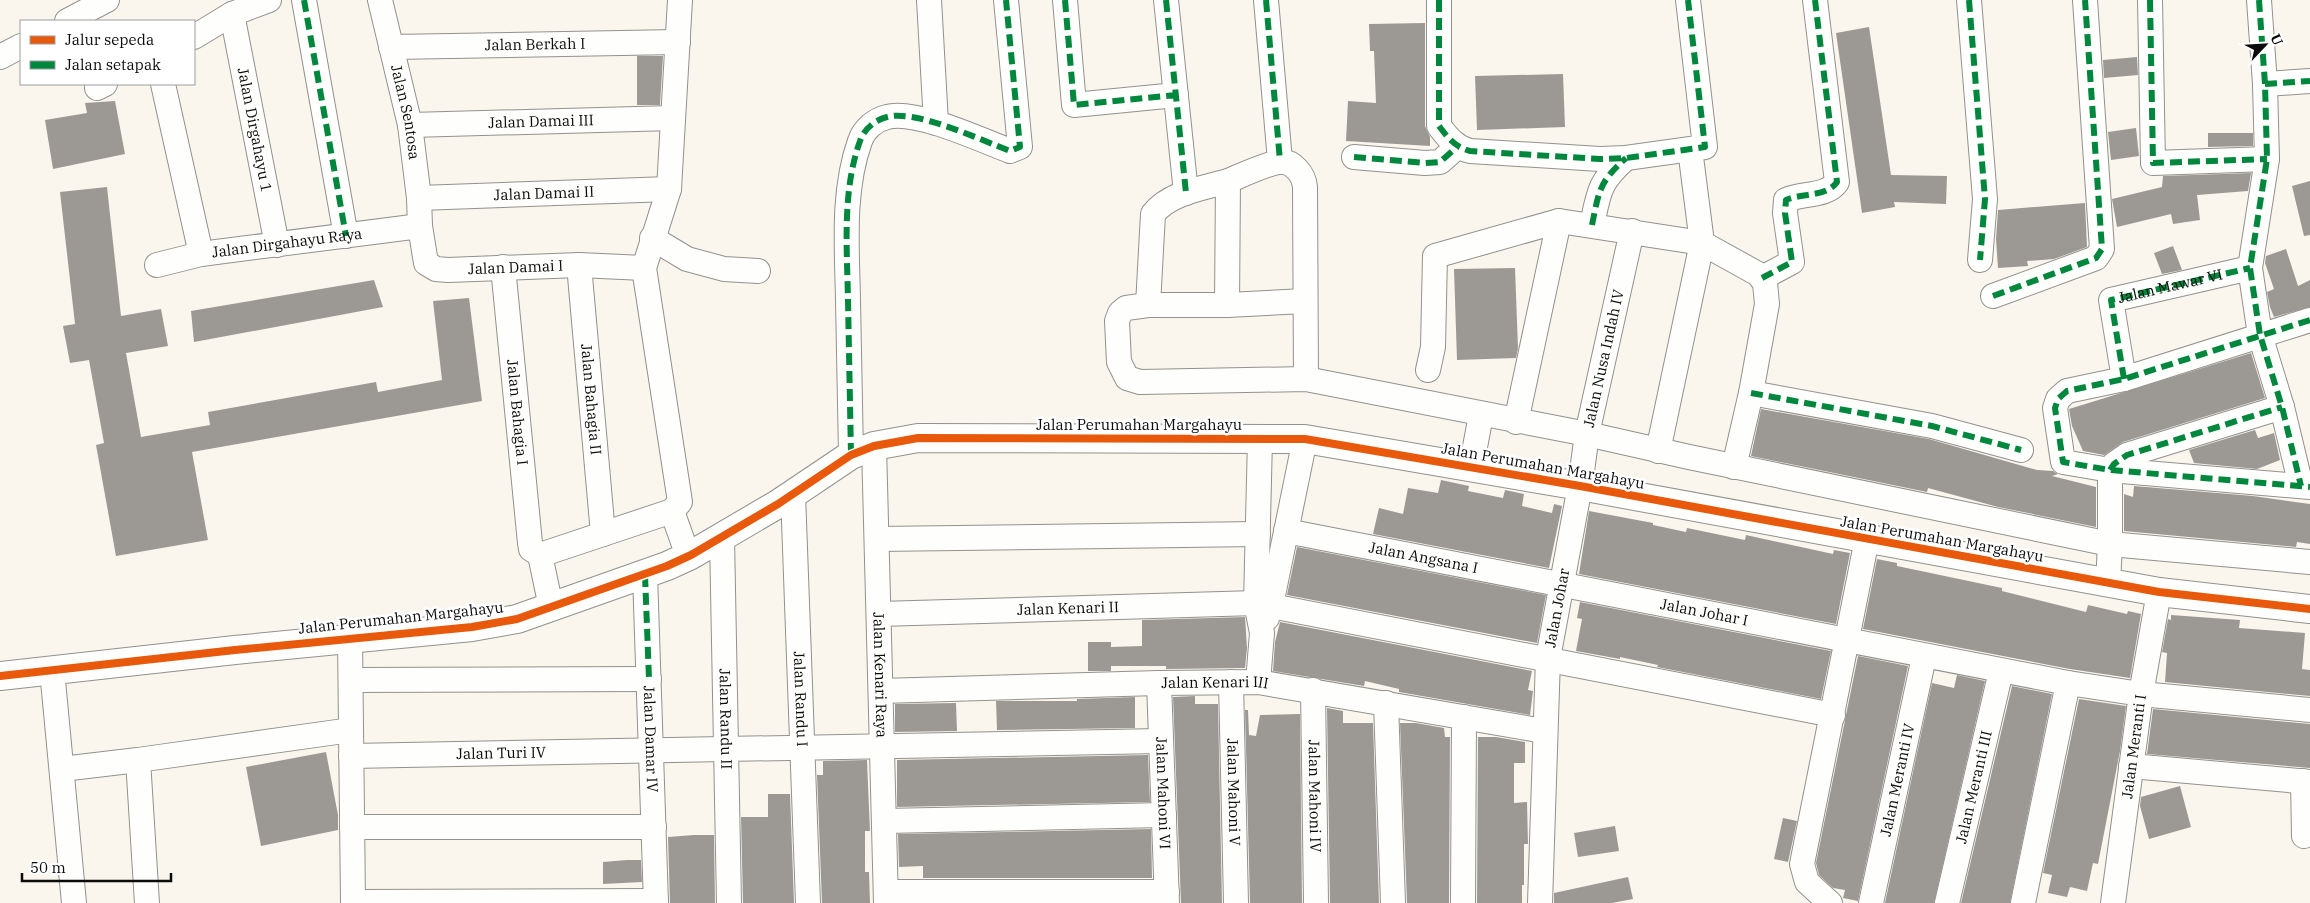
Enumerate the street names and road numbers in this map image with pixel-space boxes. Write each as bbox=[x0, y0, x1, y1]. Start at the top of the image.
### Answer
street label: Jalan Berkah I bbox=[485, 34, 585, 54]
street label: Jalan Sentosa bbox=[387, 63, 424, 161]
street label: Jalan Dirgahayu 1 bbox=[234, 66, 276, 194]
street label: Jalan Damai III bbox=[488, 110, 594, 132]
street label: Jalan Damai II bbox=[493, 182, 595, 204]
street label: Jalan Dirgahayu Raya bbox=[211, 223, 363, 262]
street label: Jalan Damai I bbox=[468, 256, 564, 278]
street label: Jalan Mawar VI bbox=[2116, 265, 2225, 307]
street label: Jalan Nusa Indah IV bbox=[1579, 287, 1628, 429]
street label: Jalan Bahagia II bbox=[577, 343, 606, 456]
street label: Jalan Bahagia I bbox=[503, 358, 532, 466]
street label: Jalan Perumahan Margahayu bbox=[1036, 415, 1242, 434]
street label: Jalan Perumahan Margahayu bbox=[1440, 438, 1646, 493]
street label: Jalan Perumahan Margahayu bbox=[1839, 511, 2045, 566]
street label: Jalan Angsana I bbox=[1367, 537, 1480, 577]
street label: Jalan Johar bbox=[1540, 566, 1574, 649]
street label: Jalan Johar I bbox=[1659, 594, 1750, 630]
street label: Jalan Perumahan Margahayu bbox=[297, 597, 504, 638]
street label: Jalan Kenari II bbox=[1017, 597, 1119, 619]
street label: Jalan Kenari Raya bbox=[869, 612, 892, 738]
street label: Jalan Randu I bbox=[790, 651, 812, 747]
street label: Jalan Randu II bbox=[716, 668, 736, 770]
street label: Jalan Kenari III bbox=[1161, 672, 1270, 693]
street label: Jalan Damar IV bbox=[640, 685, 662, 793]
street label: Jalan Meranti I bbox=[2117, 693, 2150, 800]
street label: Jalan Meranti IV bbox=[1876, 721, 1918, 838]
street label: Jalan Meranti III bbox=[1951, 729, 1996, 845]
street label: Jalan Mahoni VI bbox=[1152, 736, 1175, 850]
street label: Jalan Mahoni V bbox=[1223, 738, 1245, 846]
street label: Jalan Mahoni IV bbox=[1305, 739, 1325, 853]
street label: Jalan Turi IV bbox=[456, 742, 546, 763]

